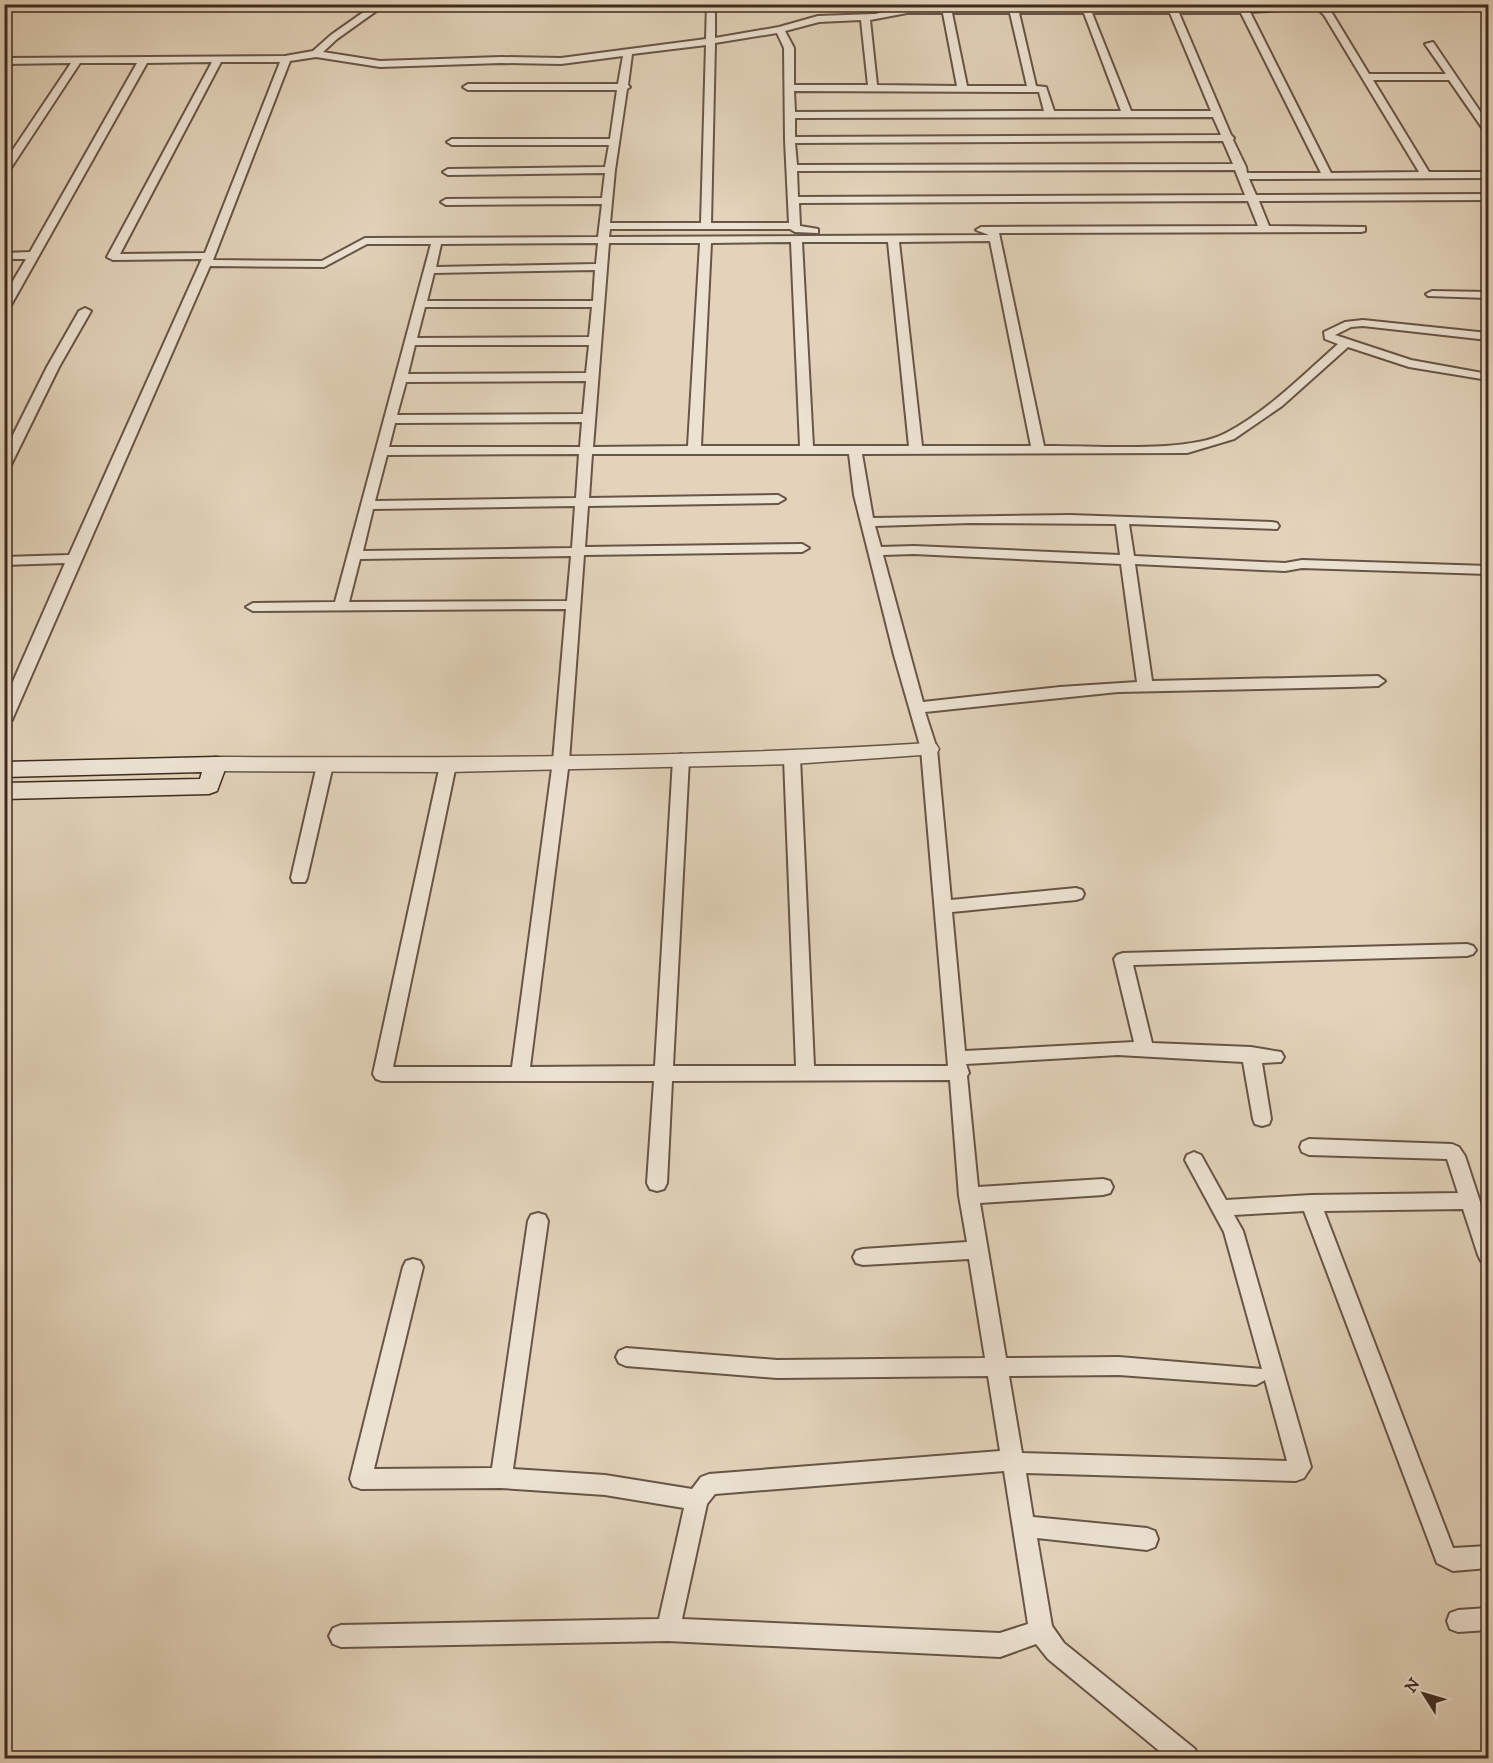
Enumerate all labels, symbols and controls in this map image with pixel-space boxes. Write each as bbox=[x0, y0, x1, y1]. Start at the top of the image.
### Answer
north arrow bbox=[1394, 1664, 1454, 1724]
text: N bbox=[1401, 1674, 1425, 1697]

